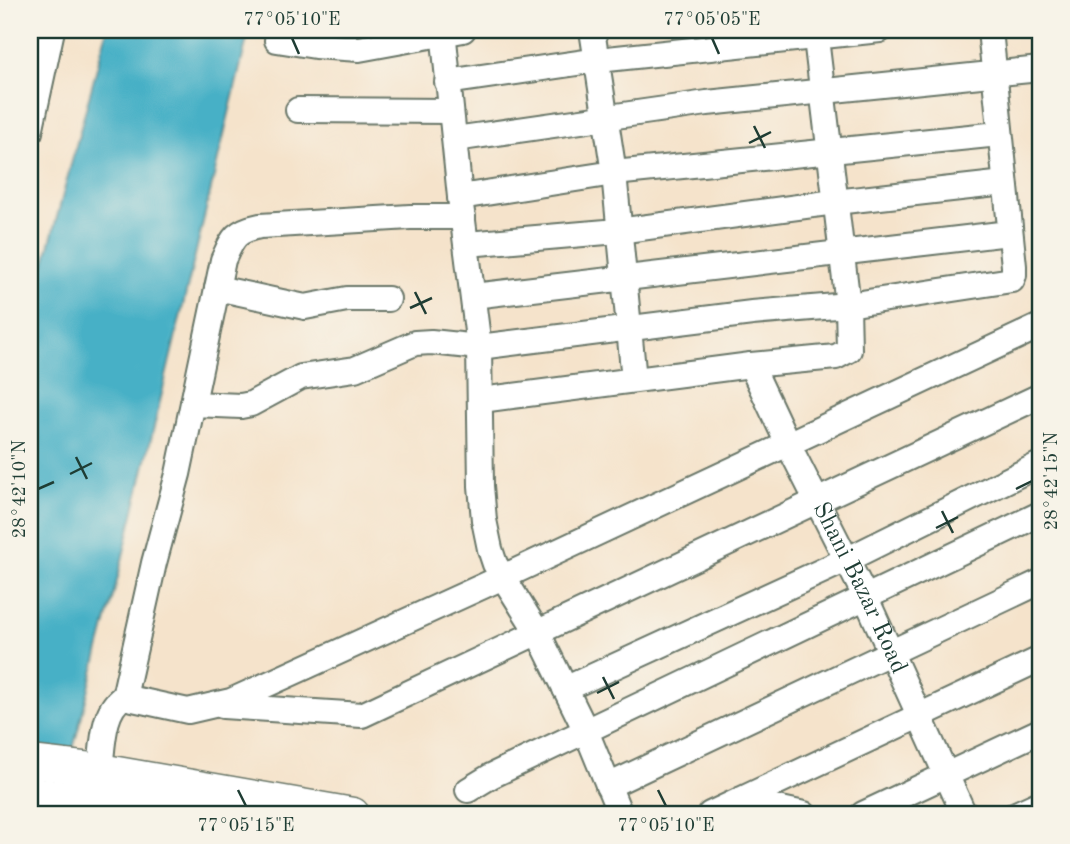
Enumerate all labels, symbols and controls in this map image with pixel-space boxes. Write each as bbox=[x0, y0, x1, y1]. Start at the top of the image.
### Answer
text: 77°05'10"E bbox=[244, 11, 340, 29]
text: 77°05'05"E bbox=[664, 11, 760, 29]
text: 28°42'15"N bbox=[1043, 432, 1061, 530]
text: 28°42'10"N bbox=[11, 440, 29, 538]
street label: Shani Bazar Road bbox=[808, 499, 911, 677]
text: 77°05'15"E bbox=[198, 817, 294, 835]
text: 77°05'10"E bbox=[618, 817, 714, 835]

